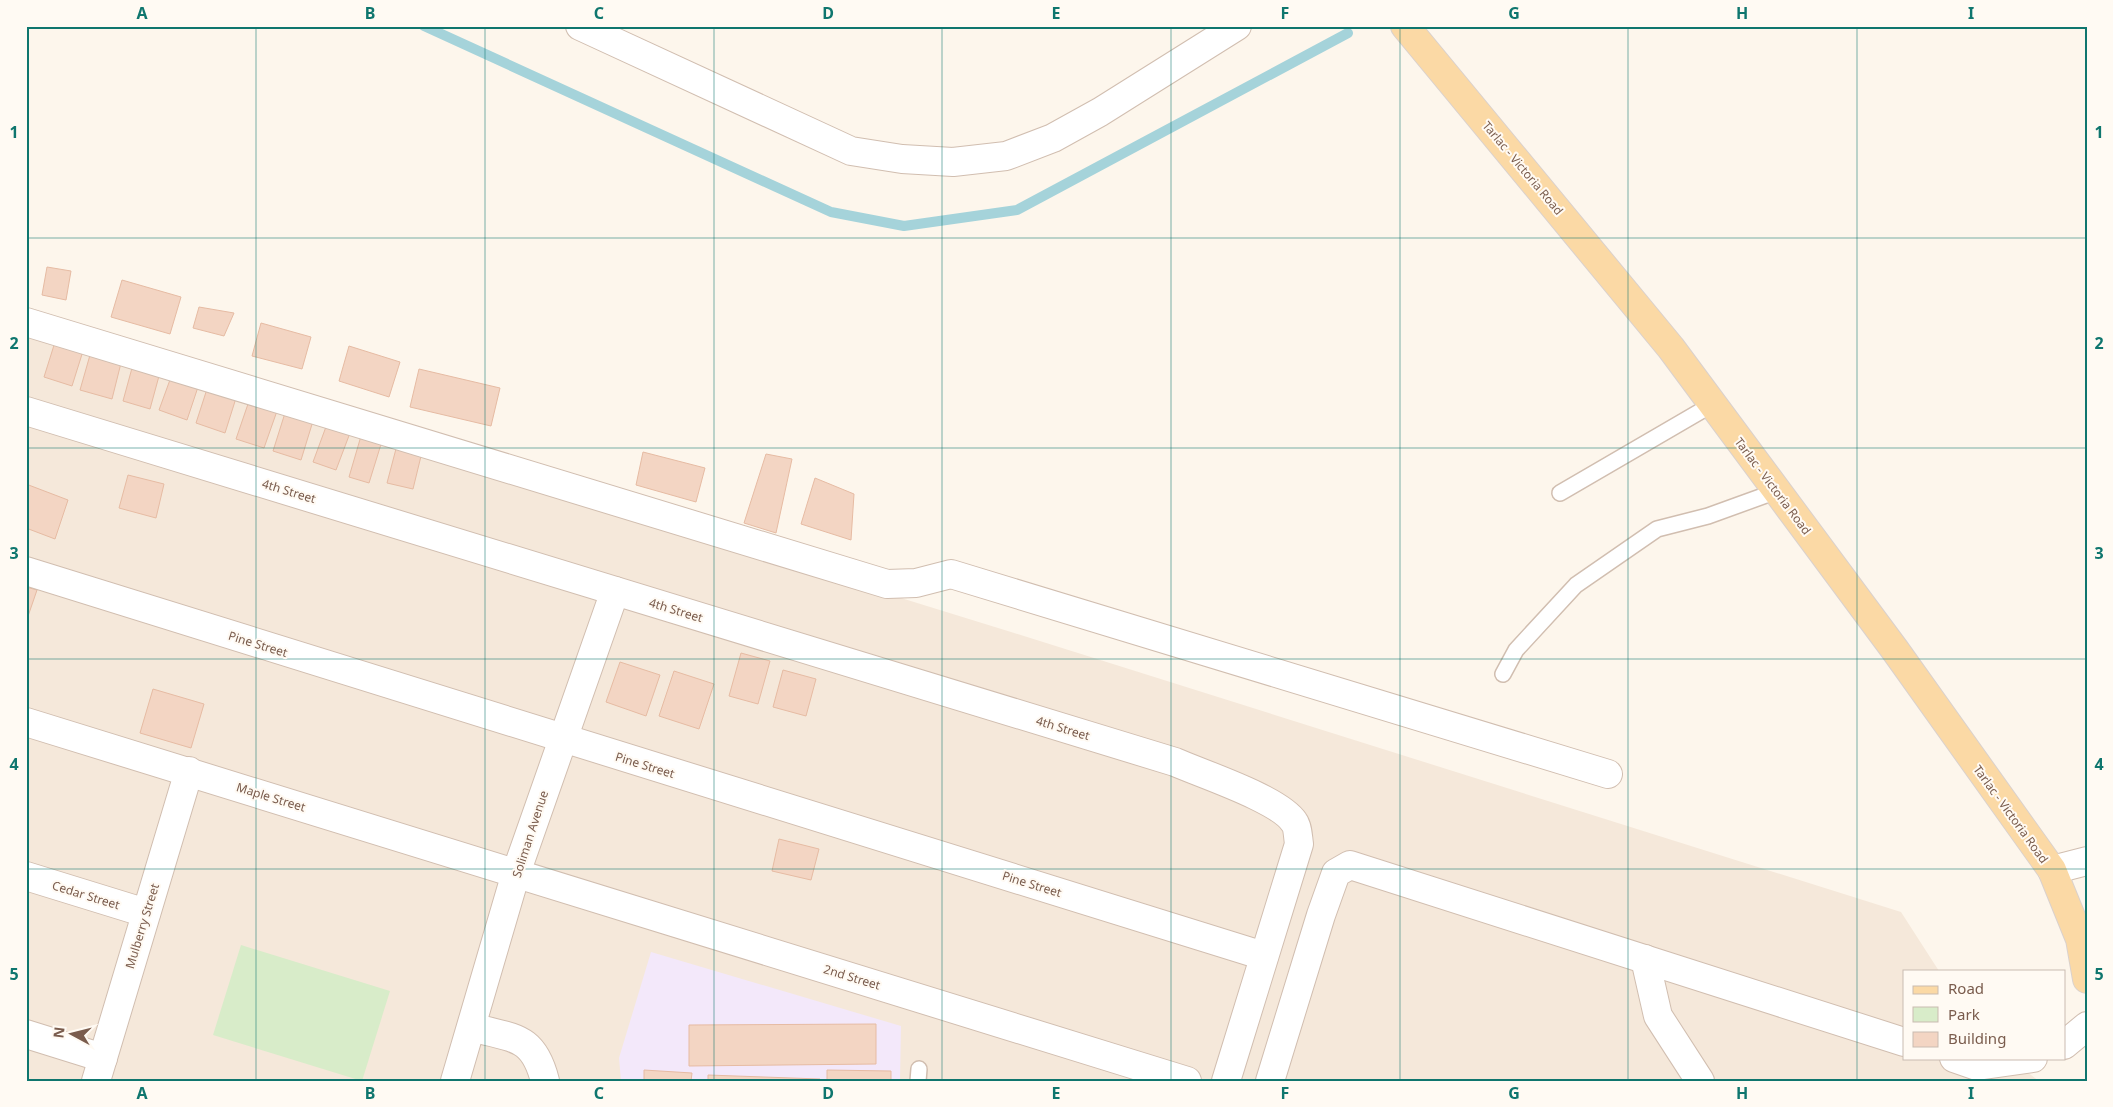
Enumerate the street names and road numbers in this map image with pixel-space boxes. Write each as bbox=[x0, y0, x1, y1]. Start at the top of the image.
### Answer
street label: Tarlac - Victoria Road bbox=[1479, 118, 1567, 218]
street label: Tarlac - Victoria Road bbox=[1731, 434, 1815, 538]
street label: 4th Street bbox=[260, 475, 319, 507]
street label: 4th Street bbox=[647, 594, 706, 626]
street label: Pine Street bbox=[226, 627, 290, 661]
street label: 4th Street bbox=[1034, 712, 1093, 744]
street label: Pine Street bbox=[613, 748, 677, 782]
street label: Tarlac - Victoria Road bbox=[1970, 761, 2052, 867]
street label: Maple Street bbox=[234, 778, 308, 816]
street label: Soliman Avenue bbox=[508, 788, 552, 880]
street label: Pine Street bbox=[1000, 867, 1064, 901]
street label: Cedar Street bbox=[50, 877, 123, 914]
street label: Mulberry Street bbox=[121, 881, 163, 971]
street label: 2nd Street bbox=[822, 960, 883, 994]

